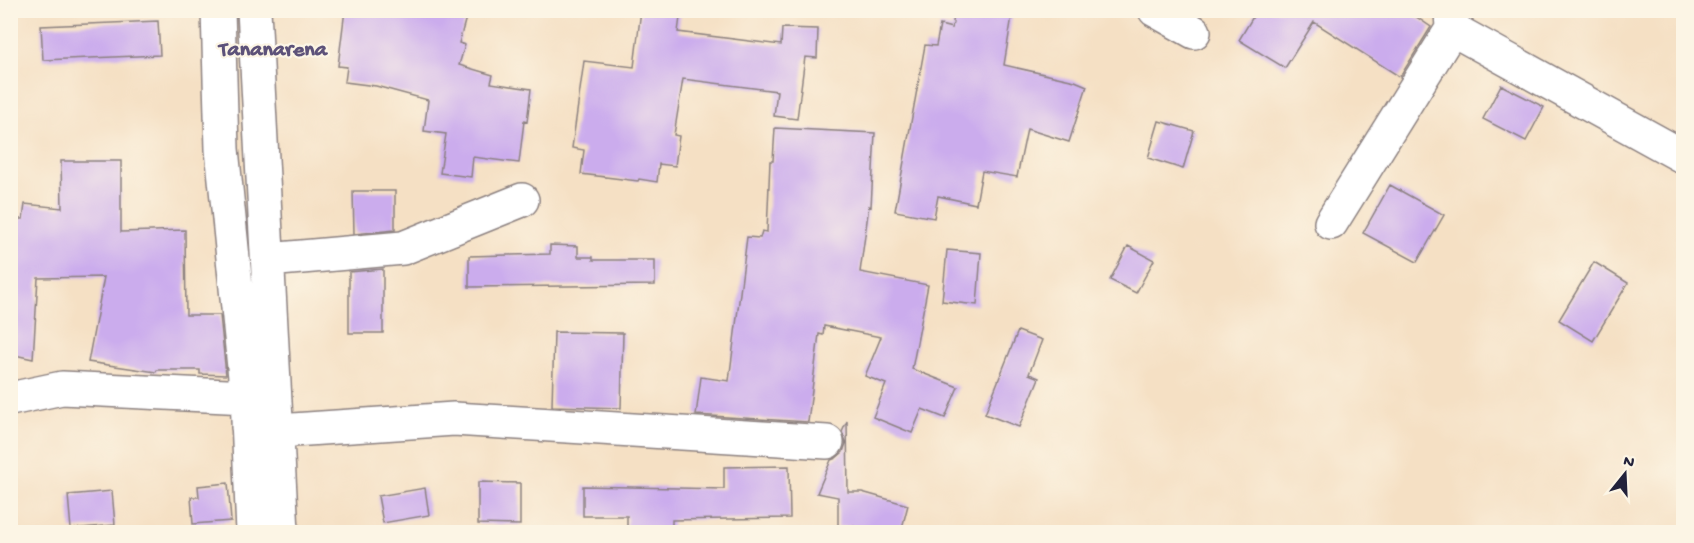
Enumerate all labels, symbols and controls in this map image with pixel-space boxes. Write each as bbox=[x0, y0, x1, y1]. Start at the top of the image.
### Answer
district label: Tananarena bbox=[217, 38, 329, 64]
north arrow bbox=[1595, 444, 1655, 504]
text: N bbox=[1621, 452, 1637, 474]

